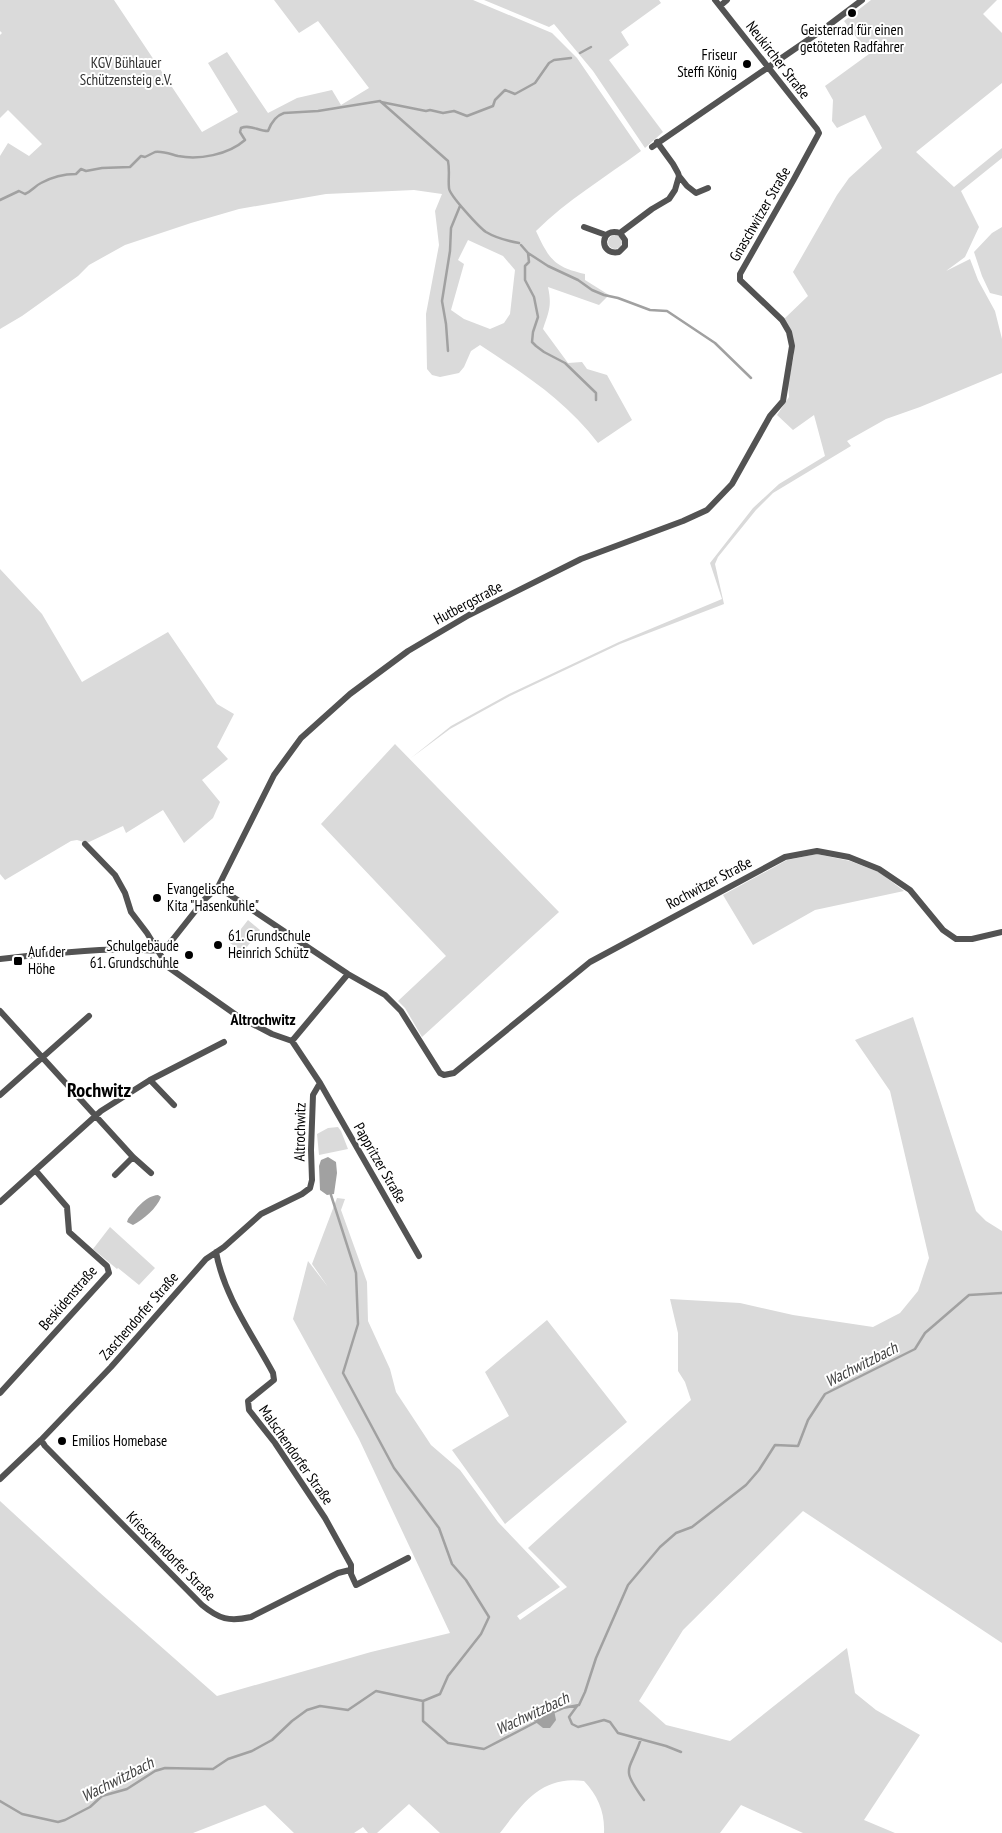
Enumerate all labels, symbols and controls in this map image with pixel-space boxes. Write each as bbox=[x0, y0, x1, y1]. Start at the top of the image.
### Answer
marker: Geisterrad für einen getöteten Radfahrer bbox=[846, 7, 858, 19]
street label: Neukircher Straße bbox=[742, 17, 815, 102]
place label: Geisterrad für einen getöteten Radfahrer bbox=[800, 20, 905, 56]
place label: Friseur Steffi König bbox=[677, 45, 738, 81]
park label: KGV Bühlauer Schützensteig e.V. bbox=[80, 53, 172, 89]
marker: Friseur Steffi König bbox=[741, 58, 753, 70]
street label: Gnaschwitzer Straße bbox=[725, 163, 794, 264]
street label: Hutbergstraße bbox=[430, 577, 505, 629]
street label: Rochwitzer Straße bbox=[663, 852, 755, 913]
place label: Evangelische Kita "Hasenkuhle" bbox=[167, 879, 259, 915]
marker: Evangelische Kita "Hasenkuhle" bbox=[151, 892, 163, 904]
place label: 61. Grundschule Heinrich Schütz bbox=[228, 926, 311, 962]
place label: Schulgebäude 61. Grundschuhle bbox=[90, 936, 179, 972]
marker: 61. Grundschule Heinrich Schütz bbox=[212, 939, 224, 951]
place label: Auf der Höhe bbox=[28, 942, 66, 978]
marker: Schulgebäude 61. Grundschuhle bbox=[183, 949, 195, 961]
marker: Auf der Höhe bbox=[12, 955, 24, 967]
district label: Altrochwitz bbox=[229, 1009, 296, 1029]
district label: Rochwitz bbox=[67, 1077, 131, 1103]
street label: Altrochwitz bbox=[289, 1102, 310, 1162]
street label: Pappritzer Straße bbox=[350, 1119, 411, 1206]
street label: Beskidenstraße bbox=[34, 1261, 101, 1334]
street label: Zaschendorfer Straße bbox=[95, 1268, 182, 1364]
water label: Wachwitzbach bbox=[821, 1337, 901, 1391]
street label: Malschendorfer Straße bbox=[255, 1401, 338, 1508]
place label: Emilios Homebase bbox=[72, 1431, 167, 1450]
marker: Emilios Homebase bbox=[56, 1435, 68, 1447]
street label: Krieschendorfer Straße bbox=[123, 1507, 220, 1604]
water label: Wachwitzbach bbox=[492, 1687, 573, 1739]
water label: Wachwitzbach bbox=[77, 1752, 157, 1806]

